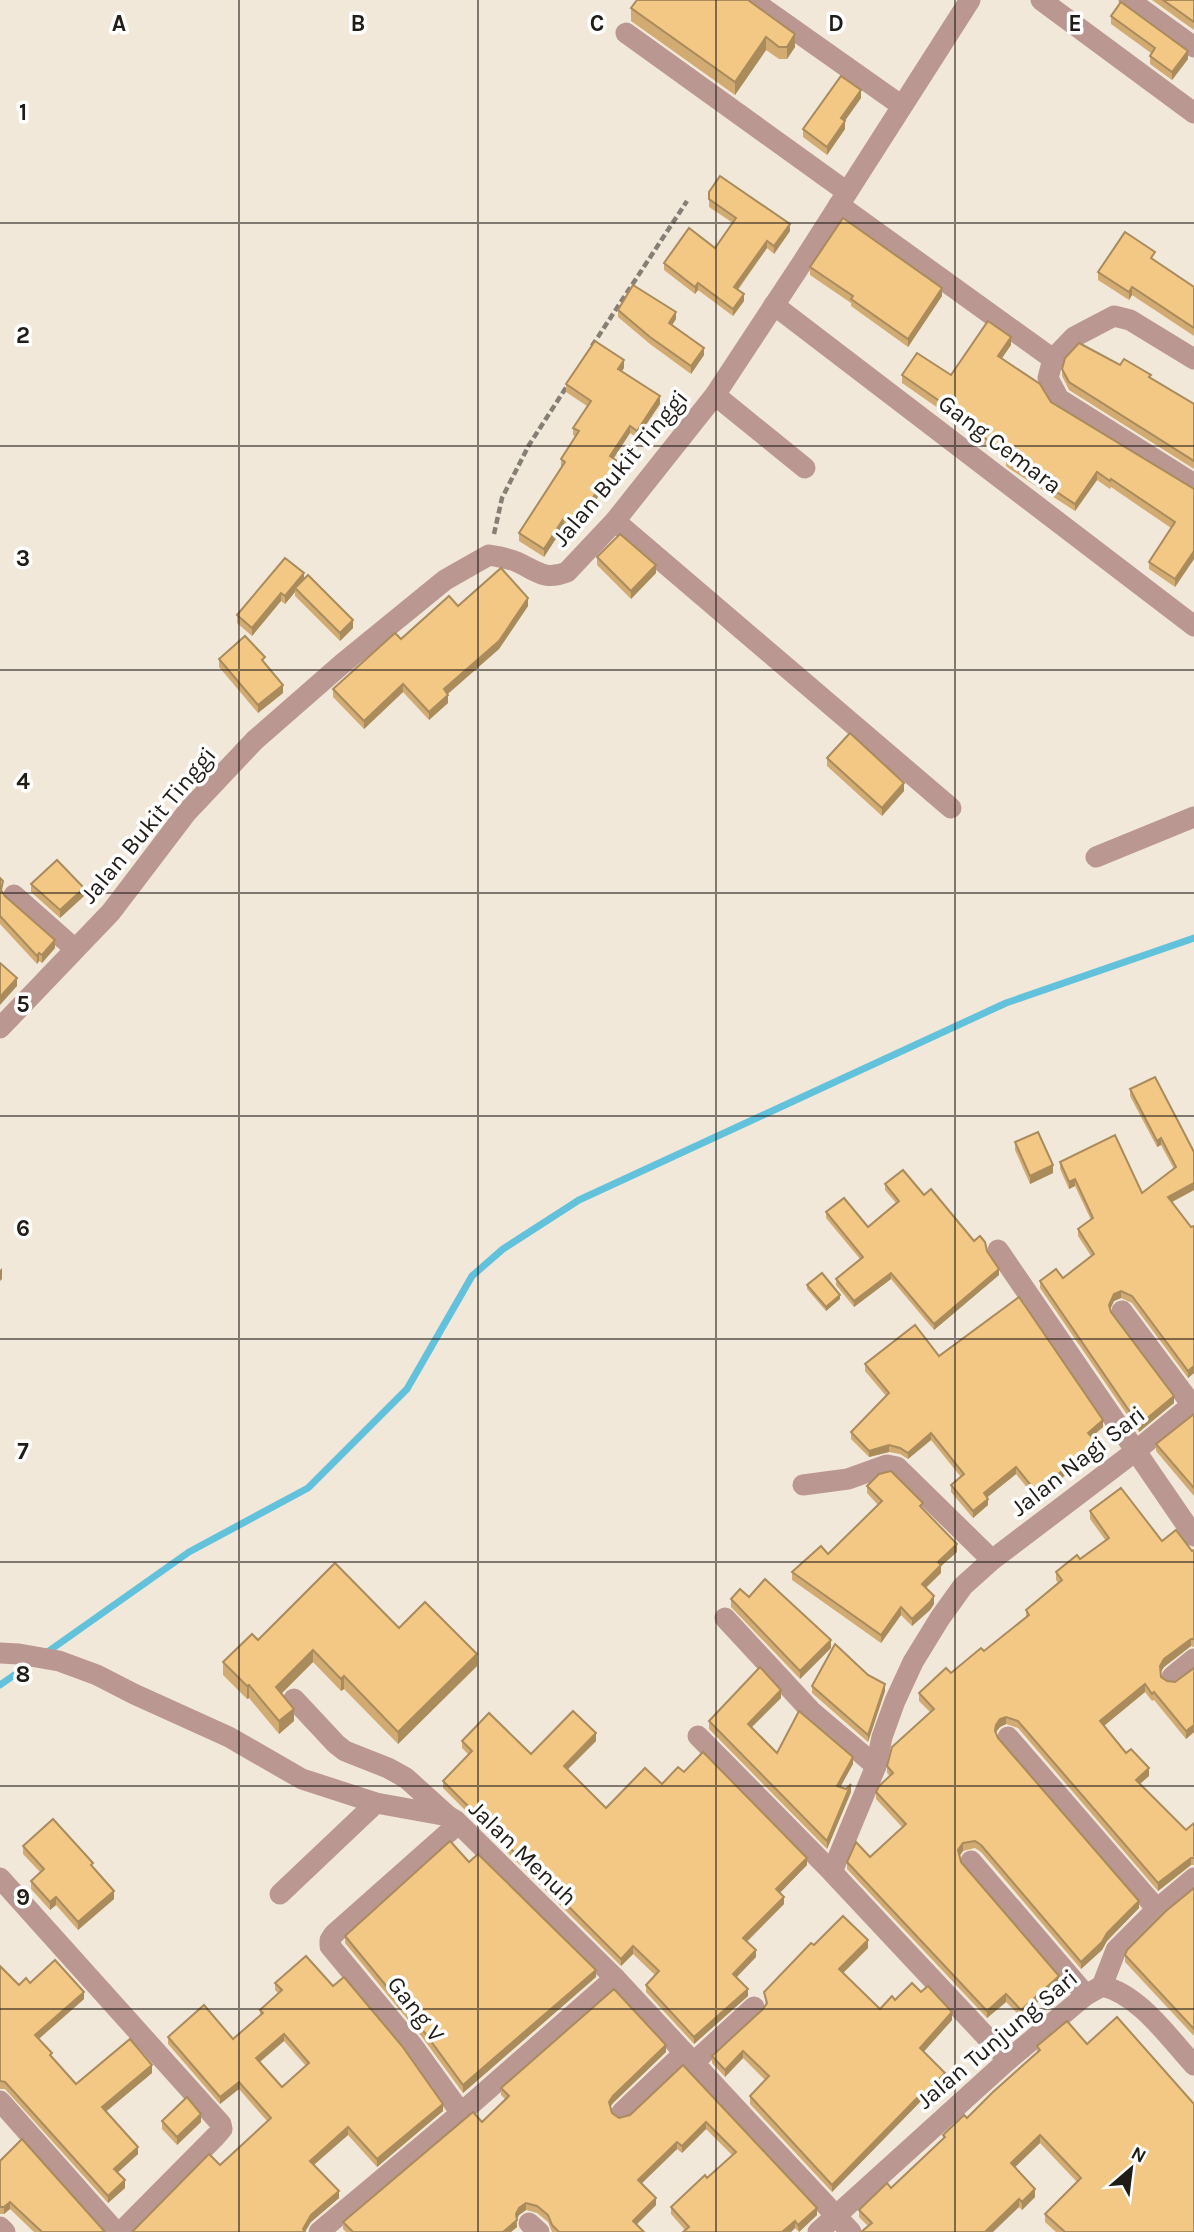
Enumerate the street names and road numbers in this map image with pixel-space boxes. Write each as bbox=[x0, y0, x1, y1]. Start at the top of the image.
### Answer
street label: Jalan Bukit Tinggi bbox=[546, 384, 694, 552]
street label: Gang Cemara bbox=[933, 389, 1067, 499]
street label: Jalan Bukit Tinggi bbox=[74, 741, 222, 909]
street label: Jalan Nagi Sari bbox=[1005, 1400, 1151, 1522]
street label: Jalan Menuh bbox=[463, 1795, 583, 1911]
street label: Jalan Tunjung Sari bbox=[911, 1963, 1083, 2115]
street label: Gang V bbox=[382, 1970, 451, 2048]

